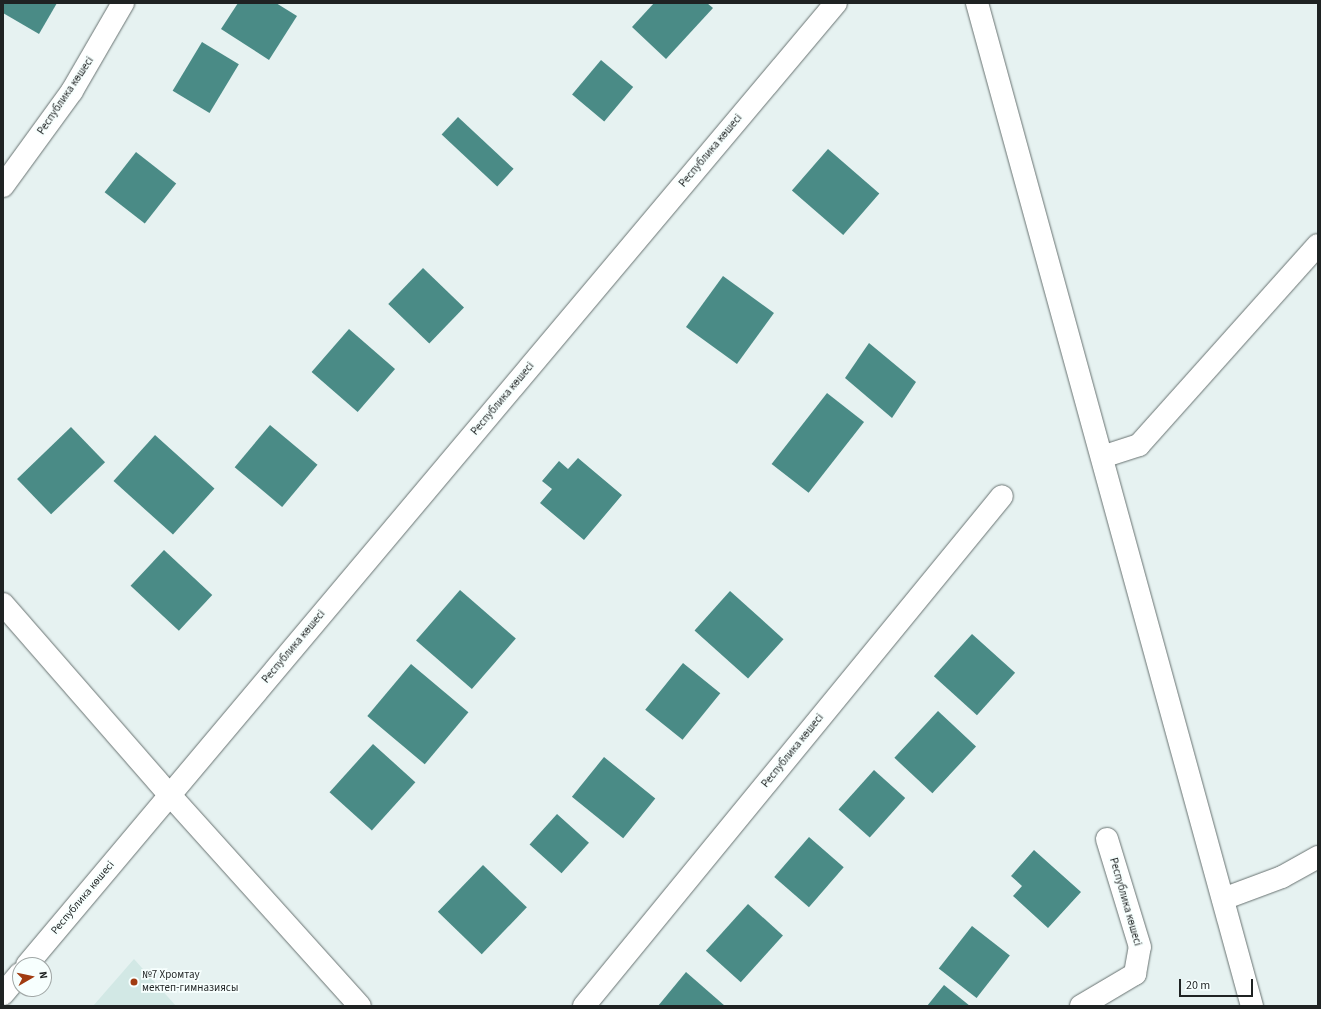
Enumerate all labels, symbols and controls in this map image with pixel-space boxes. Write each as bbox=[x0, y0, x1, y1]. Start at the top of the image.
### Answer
street label: Республика көшесі bbox=[35, 54, 97, 138]
street label: Республика көшесі bbox=[677, 112, 745, 190]
street label: Республика көшесі bbox=[469, 360, 537, 438]
street label: Республика көшесі bbox=[260, 608, 328, 686]
street label: Республика көшесі bbox=[759, 711, 827, 791]
street label: Республика көшесі bbox=[1106, 856, 1144, 948]
street label: Республика көшесі bbox=[49, 859, 117, 937]
north arrow bbox=[12, 957, 52, 997]
place label: №7 Хромтау мектеп-гимназиясы bbox=[142, 969, 238, 995]
text: N bbox=[35, 970, 51, 980]
scale bar bbox=[1181, 971, 1255, 997]
marker: №7 Хромтау мектеп-гимназиясы bbox=[129, 977, 139, 987]
text: 20 m bbox=[1186, 977, 1210, 994]

